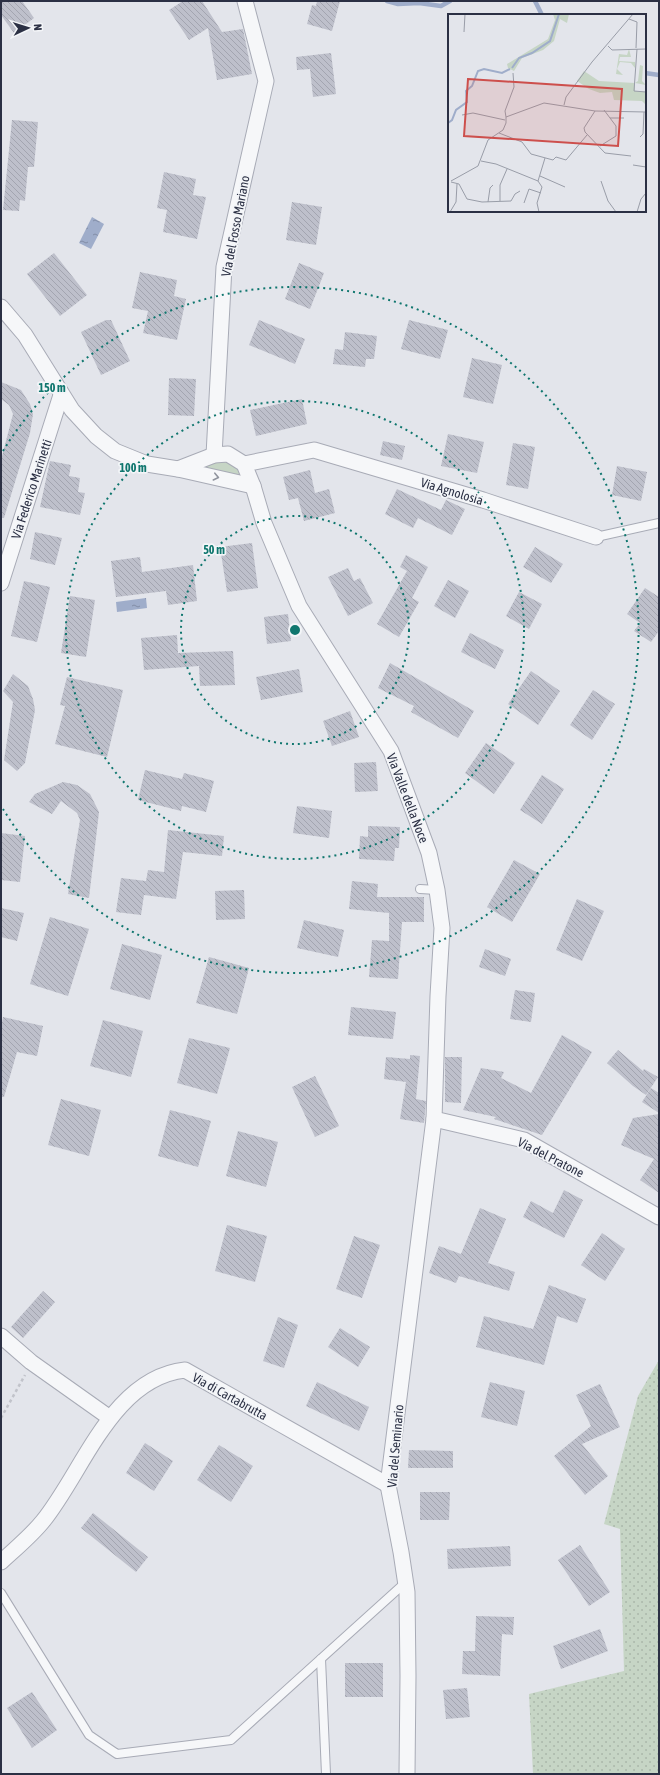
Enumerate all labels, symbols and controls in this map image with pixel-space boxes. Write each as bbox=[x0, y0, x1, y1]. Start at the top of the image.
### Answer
north arrow bbox=[8, 8, 48, 48]
inset map bbox=[448, 14, 646, 212]
text: N bbox=[32, 24, 44, 31]
street label: Via del Fosso Mariano bbox=[218, 174, 253, 278]
text: 150 m bbox=[38, 381, 66, 395]
street label: Via Federico Marinetti bbox=[8, 437, 55, 541]
text: 100 m bbox=[119, 461, 147, 475]
one-way arrow bbox=[213, 473, 219, 481]
street label: Via Agnolosia bbox=[419, 475, 485, 508]
text: 50 m bbox=[203, 543, 225, 557]
centre of rings bbox=[288, 623, 302, 637]
street label: Via Valle della Noce bbox=[384, 751, 432, 845]
street label: Via del Pratone bbox=[515, 1134, 587, 1181]
street label: Via di Cartabrutta bbox=[190, 1370, 270, 1423]
street label: Via del Seminario bbox=[384, 1404, 407, 1488]

